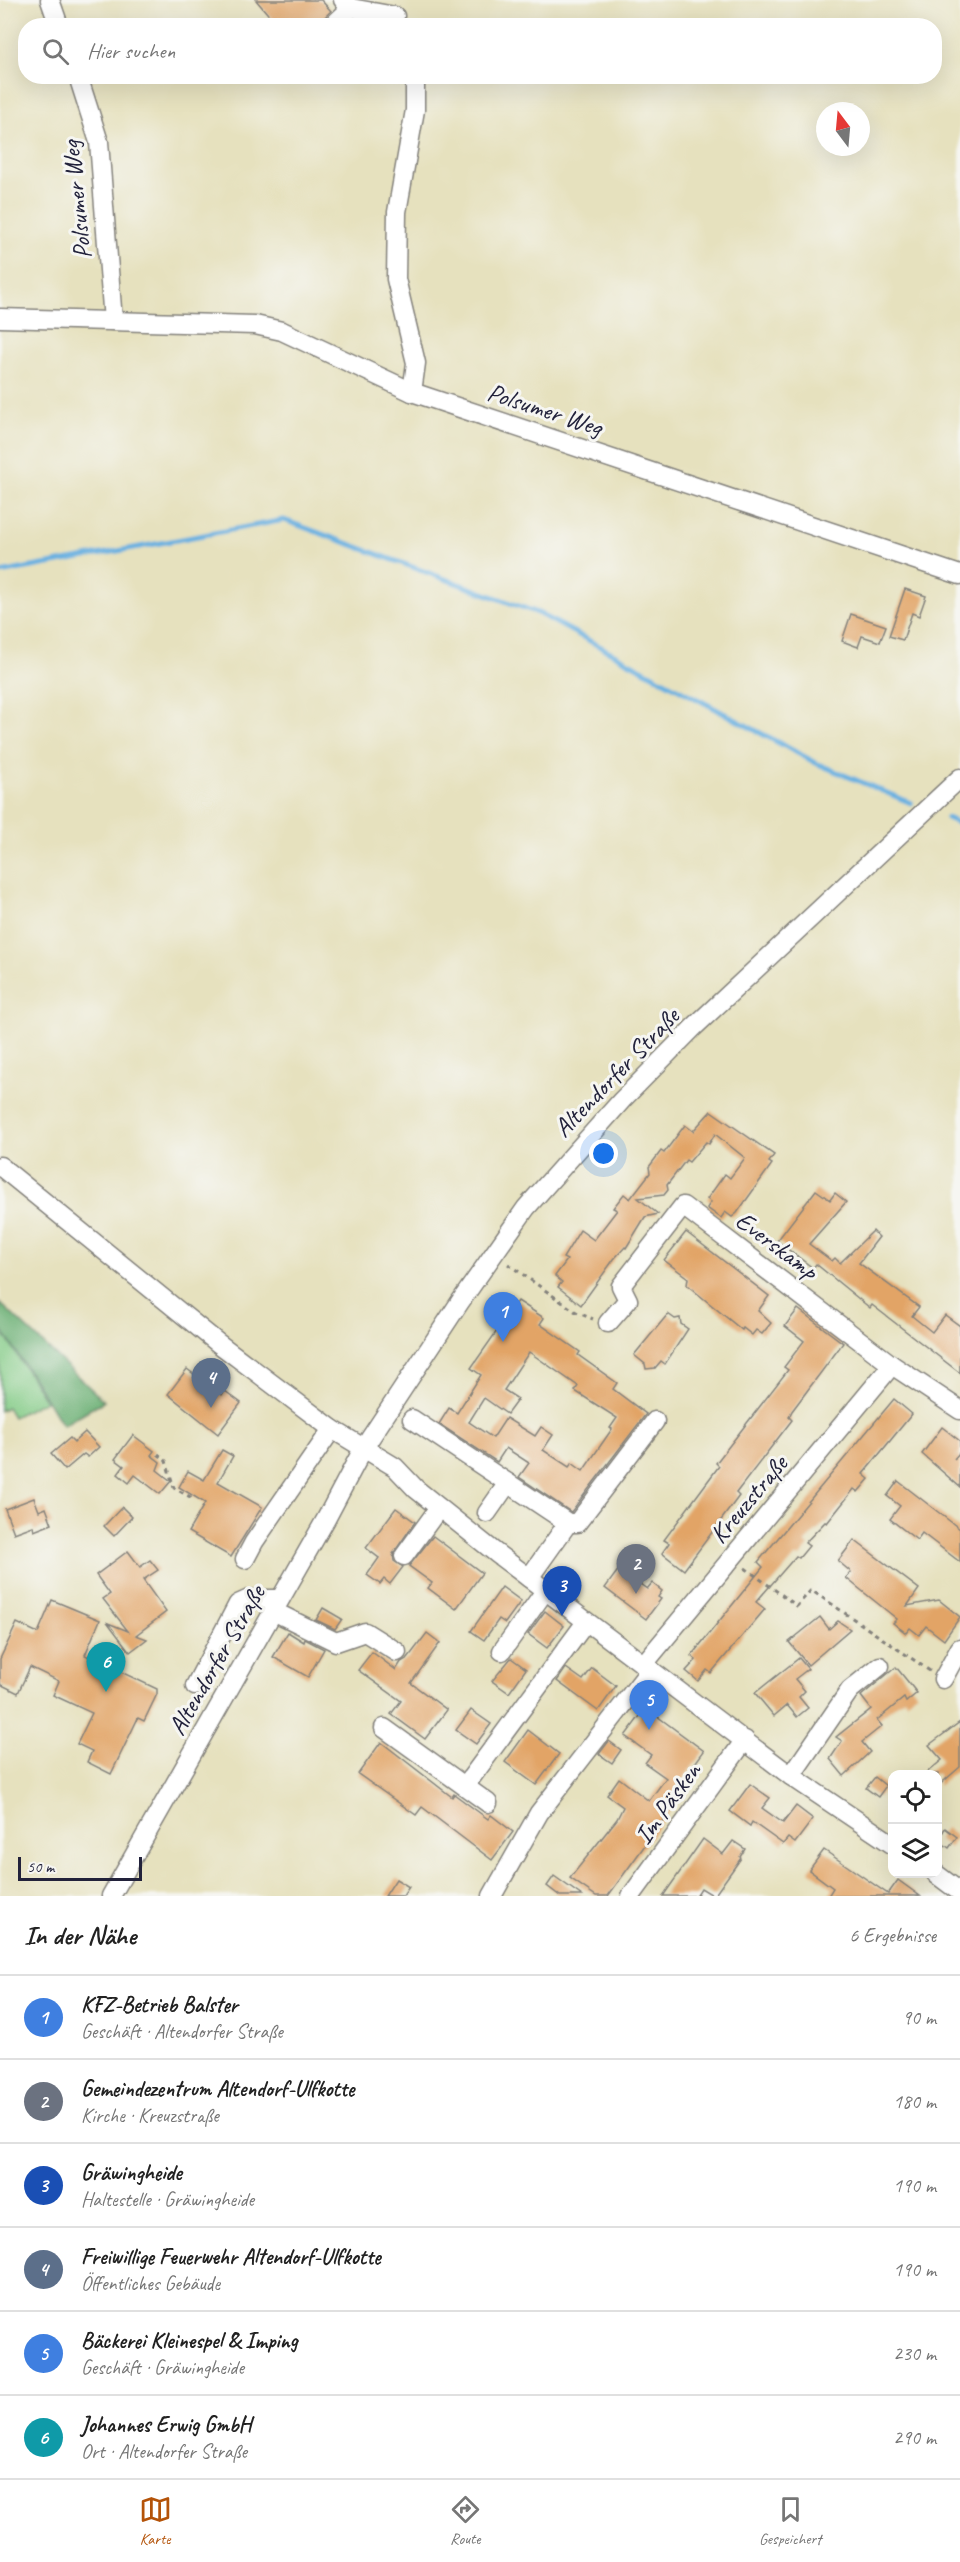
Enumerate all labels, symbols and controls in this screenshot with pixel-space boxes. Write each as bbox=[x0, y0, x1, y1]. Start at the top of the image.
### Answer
search box bbox=[18, 18, 942, 84]
icon: search bbox=[39, 35, 72, 68]
text: Hier suchen bbox=[87, 37, 175, 65]
north arrow bbox=[816, 102, 870, 156]
street label: Polsumer Weg bbox=[54, 137, 99, 261]
street label: Polsumer Weg bbox=[483, 375, 608, 444]
street label: Altendorfer Straße bbox=[546, 999, 688, 1144]
your location bbox=[589, 1139, 618, 1168]
street label: Everskamp bbox=[729, 1204, 826, 1288]
pin: 1 bbox=[484, 1292, 522, 1342]
pin: 4 bbox=[192, 1358, 230, 1408]
street label: Kreuzstraße bbox=[702, 1447, 796, 1550]
pin: 2 bbox=[616, 1544, 656, 1594]
pin: 3 bbox=[542, 1566, 582, 1616]
street label: Altendorfer Straße bbox=[160, 1577, 274, 1741]
pin: 6 bbox=[86, 1642, 126, 1692]
pin: 5 bbox=[630, 1680, 668, 1730]
street label: Im Päsken bbox=[627, 1755, 709, 1851]
map controls bbox=[888, 1770, 942, 1878]
button: locate bbox=[888, 1770, 942, 1824]
button: layers bbox=[888, 1824, 942, 1878]
scale bar bbox=[18, 1854, 142, 1882]
text: 50 m bbox=[27, 1857, 54, 1877]
text: In der Nähe bbox=[24, 1919, 136, 1952]
text: 6 Ergebnisse bbox=[849, 1923, 936, 1948]
text: KFZ-Betrieb Balster bbox=[81, 1991, 238, 2019]
text: 1 bbox=[39, 2005, 48, 2030]
text: 90 m bbox=[902, 2005, 936, 2030]
text: Geschäft · Altendorfer Straße bbox=[81, 2019, 283, 2044]
text: Gemeindezentrum Altendorf-Ulfkotte bbox=[81, 2075, 354, 2103]
text: 2 bbox=[39, 2089, 48, 2114]
text: 180 m bbox=[893, 2089, 936, 2114]
text: Kirche · Kreuzstraße bbox=[81, 2103, 219, 2128]
text: Gräwingheide bbox=[81, 2159, 182, 2187]
text: 3 bbox=[39, 2173, 48, 2198]
text: 190 m bbox=[893, 2173, 936, 2198]
text: Haltestelle · Gräwingheide bbox=[81, 2187, 254, 2212]
text: Freiwillige Feuerwehr Altendorf-Ulfkotte bbox=[81, 2243, 381, 2271]
text: 4 bbox=[39, 2257, 48, 2282]
text: 190 m bbox=[893, 2257, 936, 2282]
text: Öffentliches Gebäude bbox=[81, 2271, 220, 2296]
text: Bäckerei Kleinespel & Imping bbox=[81, 2327, 298, 2355]
text: 5 bbox=[39, 2341, 48, 2366]
text: 230 m bbox=[893, 2341, 936, 2366]
text: Geschäft · Gräwingheide bbox=[81, 2355, 244, 2380]
text: Johannes Erwig GmbH bbox=[81, 2411, 251, 2439]
text: 6 bbox=[39, 2425, 48, 2450]
text: 290 m bbox=[893, 2425, 936, 2450]
text: Ort · Altendorfer Straße bbox=[81, 2439, 247, 2464]
tab: Karte bbox=[139, 2493, 172, 2549]
tab: Route bbox=[449, 2493, 482, 2549]
tab: Gespeichert bbox=[759, 2493, 821, 2549]

